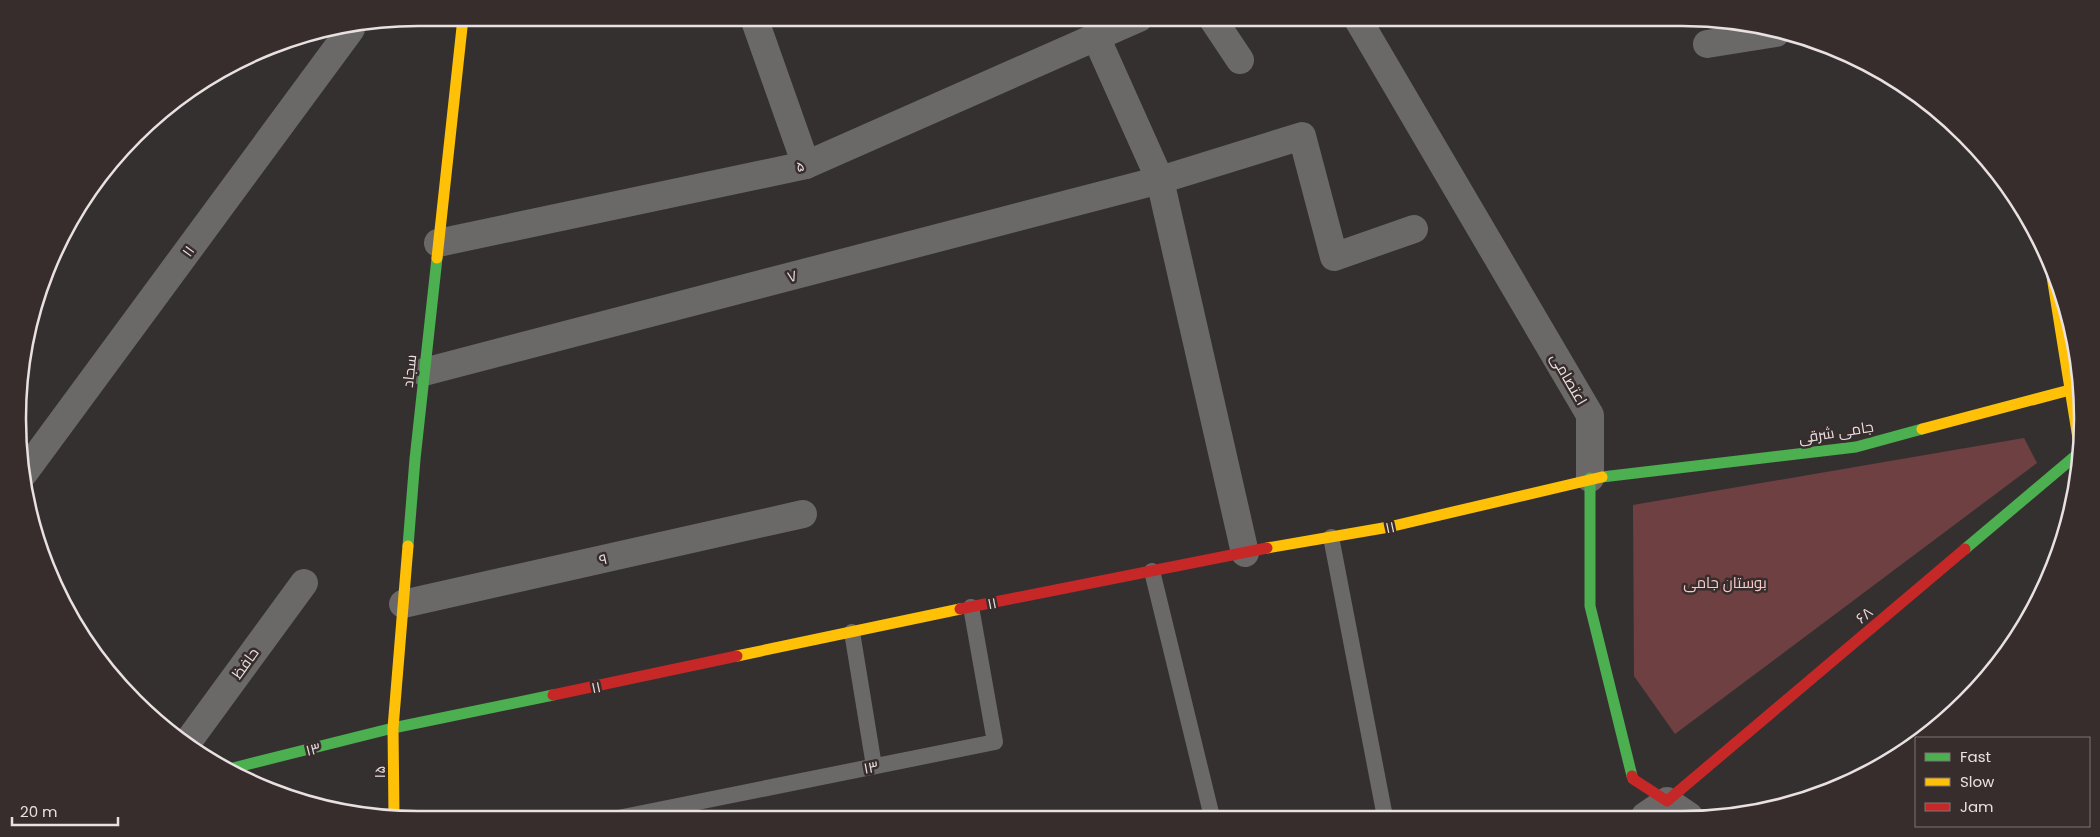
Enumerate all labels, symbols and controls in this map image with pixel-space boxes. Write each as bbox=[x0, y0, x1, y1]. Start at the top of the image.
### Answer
street label: ۵ bbox=[793, 155, 807, 177]
street label: ۱۱ bbox=[177, 241, 199, 261]
street label: ۷ bbox=[785, 265, 799, 287]
street label: اعتصامی bbox=[1546, 349, 1592, 409]
street label: سجاد bbox=[397, 353, 421, 389]
street label: جامی شرقی bbox=[1797, 416, 1875, 448]
street label: ۱۱ bbox=[1383, 516, 1397, 538]
street label: ۹ bbox=[597, 548, 609, 570]
park label: بوستان جامی bbox=[1683, 572, 1767, 593]
street label: ۱۱ bbox=[985, 592, 999, 614]
street label: ۶۸ bbox=[1851, 602, 1877, 628]
street label: حافظ bbox=[227, 643, 263, 683]
street label: ۱۱ bbox=[589, 676, 603, 698]
street label: ۱۳ bbox=[303, 737, 323, 761]
legend bbox=[1915, 737, 2090, 827]
text: Fast bbox=[1960, 746, 1991, 767]
street label: ۱۳ bbox=[862, 755, 880, 779]
street label: ۱۵ bbox=[369, 766, 390, 778]
text: Slow bbox=[1960, 771, 1995, 792]
scale bar bbox=[12, 794, 119, 826]
text: Jam bbox=[1960, 796, 1994, 817]
text: 20 m bbox=[20, 801, 58, 822]

